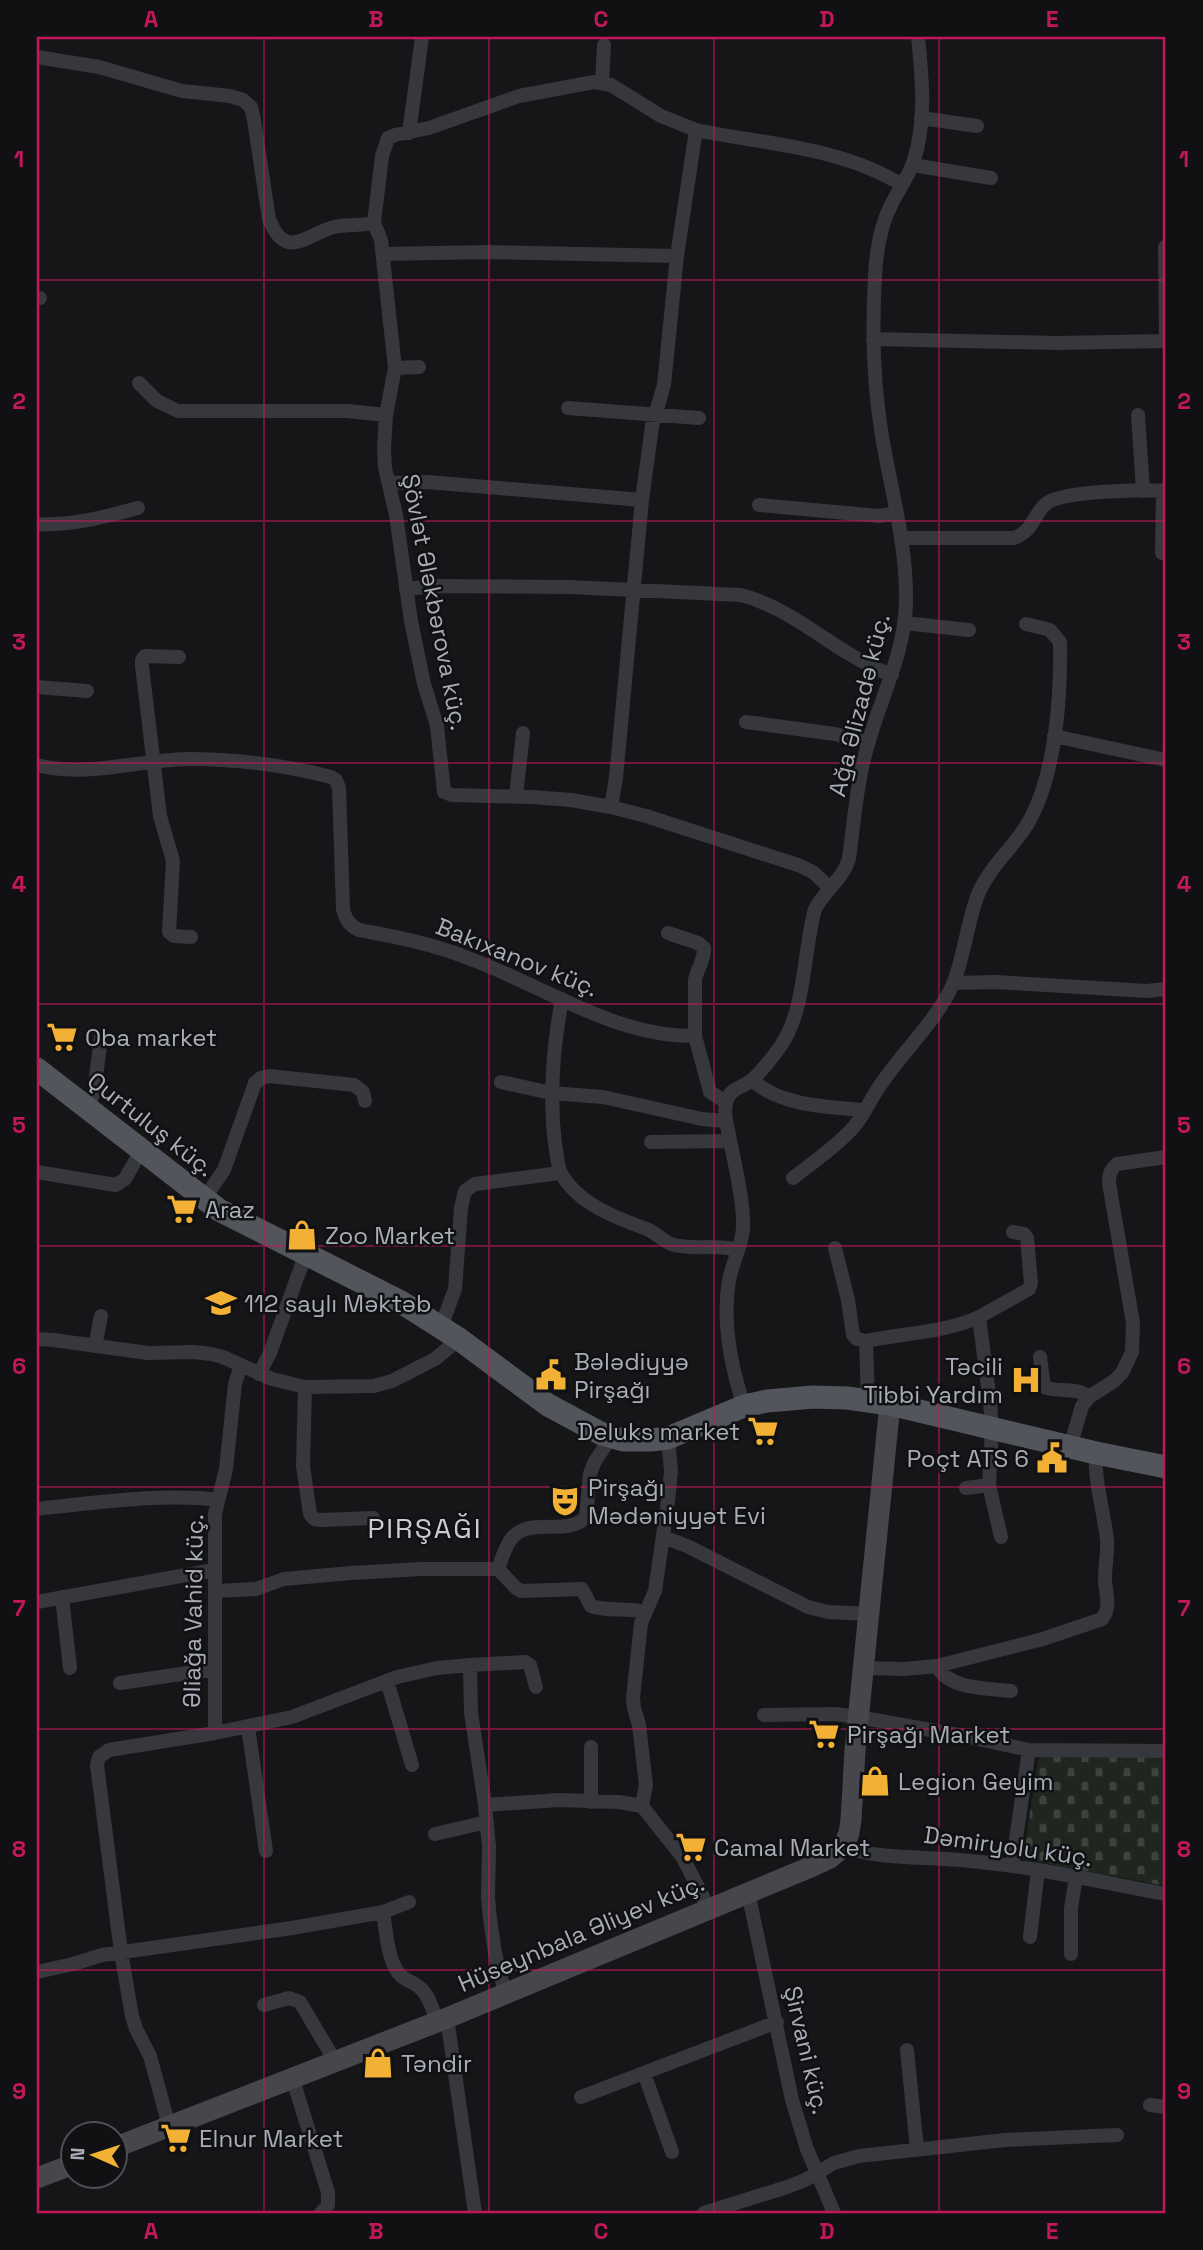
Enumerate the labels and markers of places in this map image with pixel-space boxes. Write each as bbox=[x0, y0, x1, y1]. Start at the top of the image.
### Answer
supermarket icon: Oba market bbox=[45, 1020, 79, 1054]
place label: Oba market bbox=[85, 1022, 217, 1053]
supermarket icon: Araz bbox=[165, 1192, 199, 1226]
place label: Araz bbox=[205, 1194, 255, 1225]
shop icon: Zoo Market bbox=[285, 1218, 319, 1252]
place label: Zoo Market bbox=[325, 1220, 455, 1251]
school or university icon: 112 saylı Məktəb bbox=[204, 1286, 238, 1320]
place label: 112 saylı Məktəb bbox=[244, 1288, 432, 1319]
place label: Bələdiyyə Pirşağı bbox=[574, 1346, 689, 1405]
place label: Təcili Tibbi Yardım bbox=[863, 1351, 1003, 1410]
public building icon: Bələdiyyə Pirşağı bbox=[534, 1358, 568, 1392]
hospital icon: Təcili Tibbi Yardım bbox=[1009, 1363, 1043, 1397]
supermarket icon: Deluks market bbox=[746, 1414, 780, 1448]
place label: Deluks market bbox=[577, 1416, 740, 1447]
public building icon: Poçt ATS 6 bbox=[1035, 1441, 1069, 1475]
place label: Poçt ATS 6 bbox=[907, 1443, 1029, 1474]
place label: Pirşağı Mədəniyyət Evi bbox=[588, 1472, 766, 1531]
theatre icon: Pirşağı Mədəniyyət Evi bbox=[548, 1484, 582, 1518]
supermarket icon: Pirşağı Market bbox=[807, 1717, 841, 1751]
place label: Pirşağı Market bbox=[847, 1719, 1010, 1750]
shop icon: Legion Geyim bbox=[858, 1764, 892, 1798]
place label: Legion Geyim bbox=[898, 1766, 1053, 1797]
supermarket icon: Camal Market bbox=[674, 1830, 708, 1864]
place label: Camal Market bbox=[714, 1832, 870, 1863]
shop icon: Təndir bbox=[361, 2046, 395, 2080]
place label: Təndir bbox=[401, 2048, 472, 2079]
supermarket icon: Elnur Market bbox=[159, 2121, 193, 2155]
place label: Elnur Market bbox=[199, 2123, 343, 2154]

